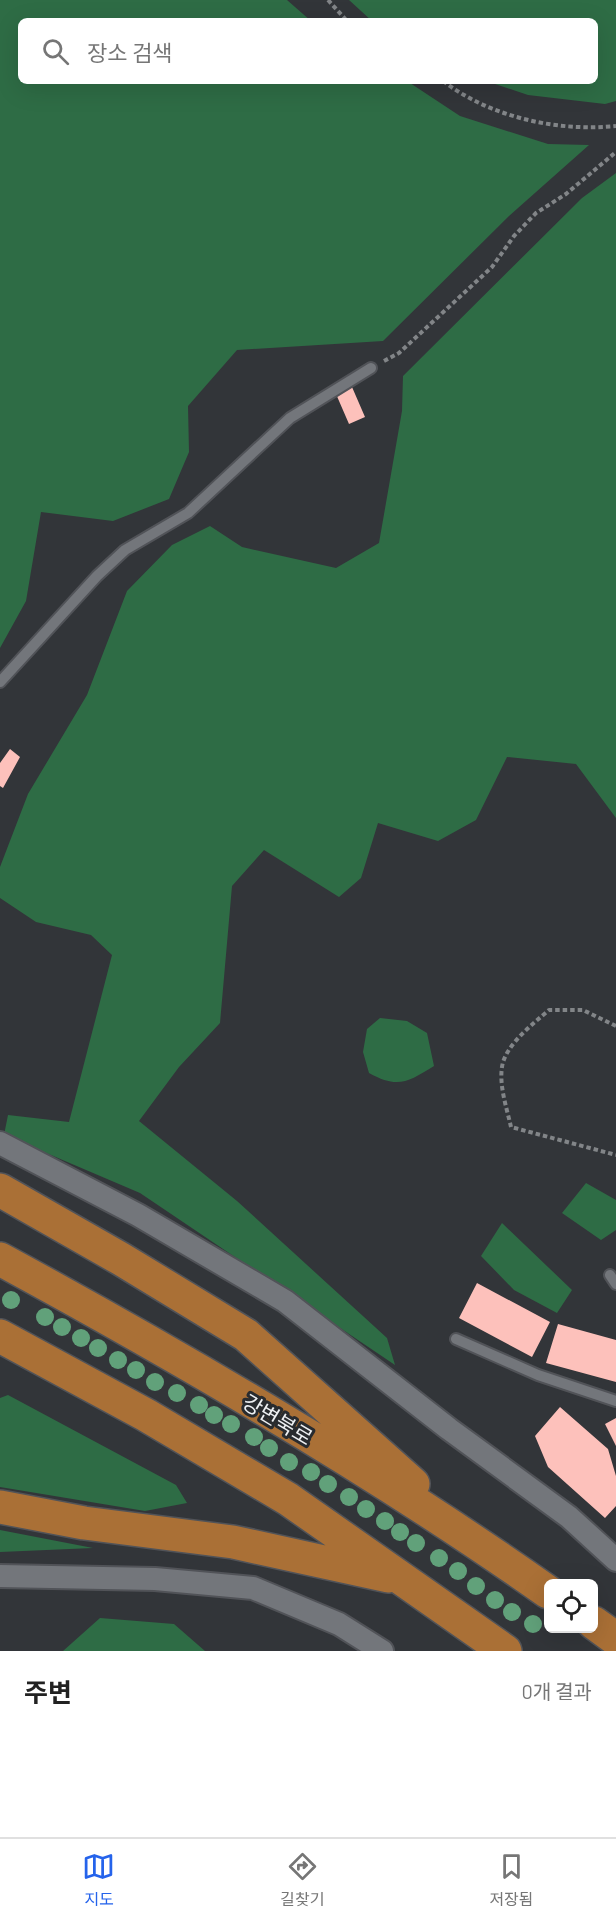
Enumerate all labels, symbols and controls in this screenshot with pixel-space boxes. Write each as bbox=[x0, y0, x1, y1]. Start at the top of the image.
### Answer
search box bbox=[18, 18, 598, 84]
icon: search bbox=[39, 35, 72, 68]
text: 장소 검색 bbox=[87, 39, 172, 65]
street label: 강변북로 bbox=[238, 1388, 318, 1450]
map controls bbox=[544, 1579, 598, 1633]
button: locate bbox=[544, 1579, 598, 1633]
text: 주변 bbox=[24, 1676, 72, 1707]
text: 0개 결과 bbox=[522, 1679, 592, 1703]
tab: 지도 bbox=[82, 1850, 115, 1910]
tab: 길찾기 bbox=[280, 1850, 324, 1910]
tab: 저장됨 bbox=[489, 1850, 534, 1910]

